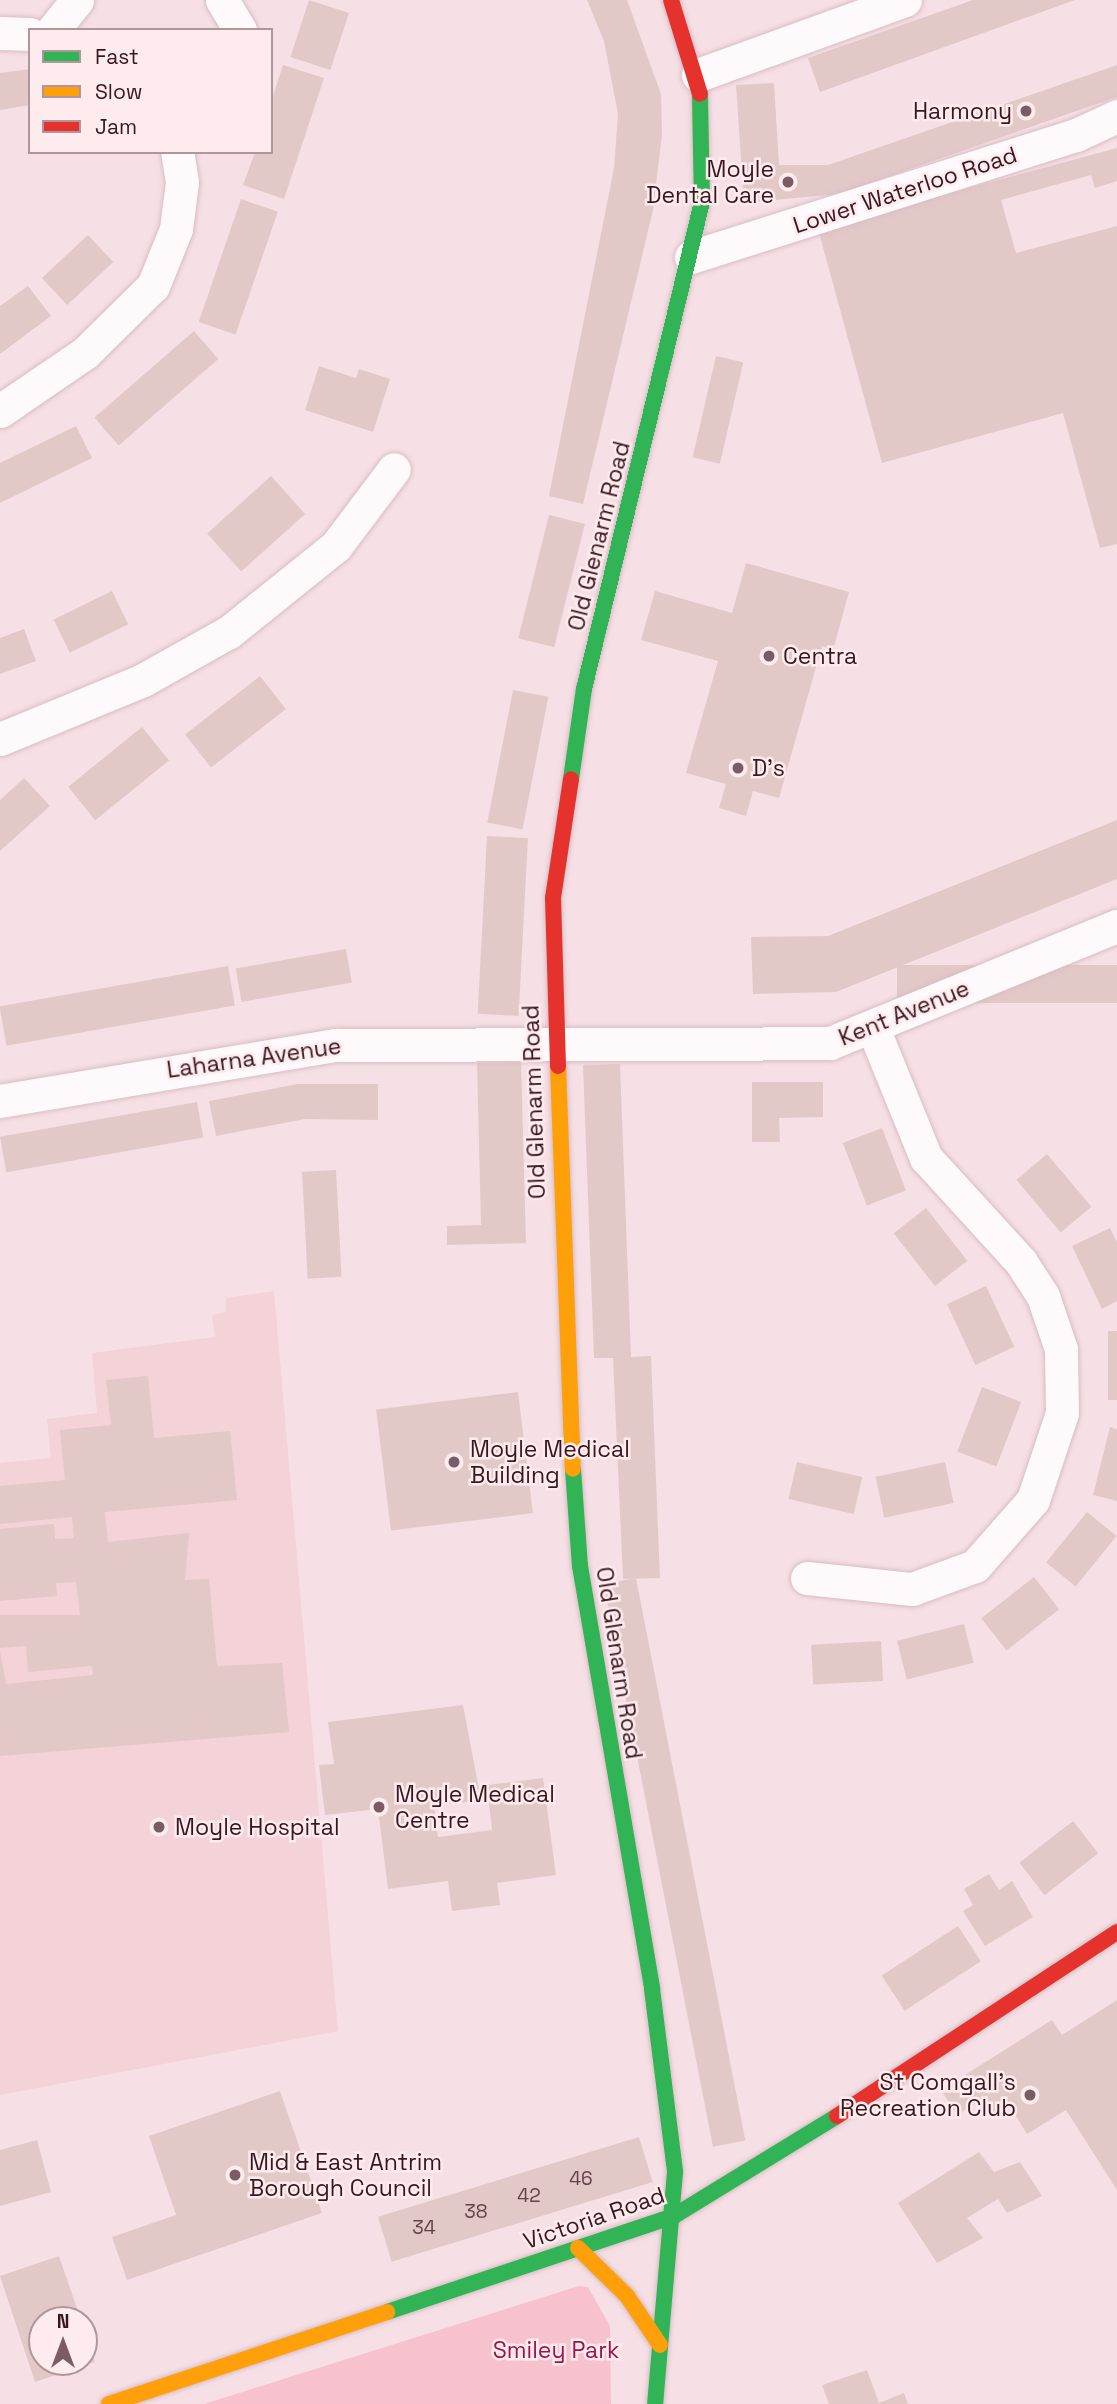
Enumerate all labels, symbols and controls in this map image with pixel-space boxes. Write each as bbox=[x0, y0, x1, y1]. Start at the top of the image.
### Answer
legend bbox=[28, 28, 273, 154]
text: Fast bbox=[95, 43, 139, 70]
text: Slow bbox=[95, 78, 143, 105]
place label: Harmony bbox=[913, 97, 1012, 125]
marker: Harmony bbox=[1018, 103, 1034, 119]
text: Jam bbox=[95, 113, 137, 140]
street label: Lower Waterloo Road bbox=[789, 141, 1021, 239]
place label: Moyle Dental Care bbox=[646, 155, 774, 209]
marker: Moyle Dental Care bbox=[780, 174, 796, 190]
street label: Old Glenarm Road bbox=[562, 438, 636, 634]
place label: Centra bbox=[783, 642, 857, 670]
marker: Centra bbox=[761, 648, 777, 664]
place label: D's bbox=[752, 754, 785, 782]
marker: D's bbox=[730, 760, 746, 776]
street label: Kent Avenue bbox=[835, 974, 973, 1052]
street label: Old Glenarm Road bbox=[517, 1004, 551, 1200]
street label: Laharna Avenue bbox=[165, 1032, 343, 1084]
place label: Moyle Medical Building bbox=[470, 1435, 630, 1489]
marker: Moyle Medical Building bbox=[444, 1452, 464, 1472]
street label: Old Glenarm Road bbox=[590, 1565, 648, 1761]
place label: Moyle Medical Centre bbox=[395, 1780, 555, 1834]
marker: Moyle Medical Centre bbox=[369, 1797, 389, 1817]
place label: Moyle Hospital bbox=[175, 1813, 340, 1841]
marker: Moyle Hospital bbox=[149, 1817, 169, 1837]
place label: St Comgall's Recreation Club bbox=[840, 2068, 1016, 2122]
marker: St Comgall's Recreation Club bbox=[1022, 2087, 1038, 2103]
place label: Mid & East Antrim Borough Council bbox=[249, 2148, 442, 2202]
marker: Mid & East Antrim Borough Council bbox=[227, 2167, 243, 2183]
house number: 46 bbox=[569, 2168, 593, 2190]
street label: Victoria Road bbox=[520, 2181, 668, 2255]
house number: 42 bbox=[517, 2185, 541, 2207]
house number: 38 bbox=[464, 2201, 488, 2223]
house number: 34 bbox=[412, 2217, 436, 2239]
north arrow bbox=[28, 2306, 98, 2376]
text: N bbox=[57, 2309, 69, 2334]
park label: Smiley Park bbox=[493, 2336, 619, 2364]

